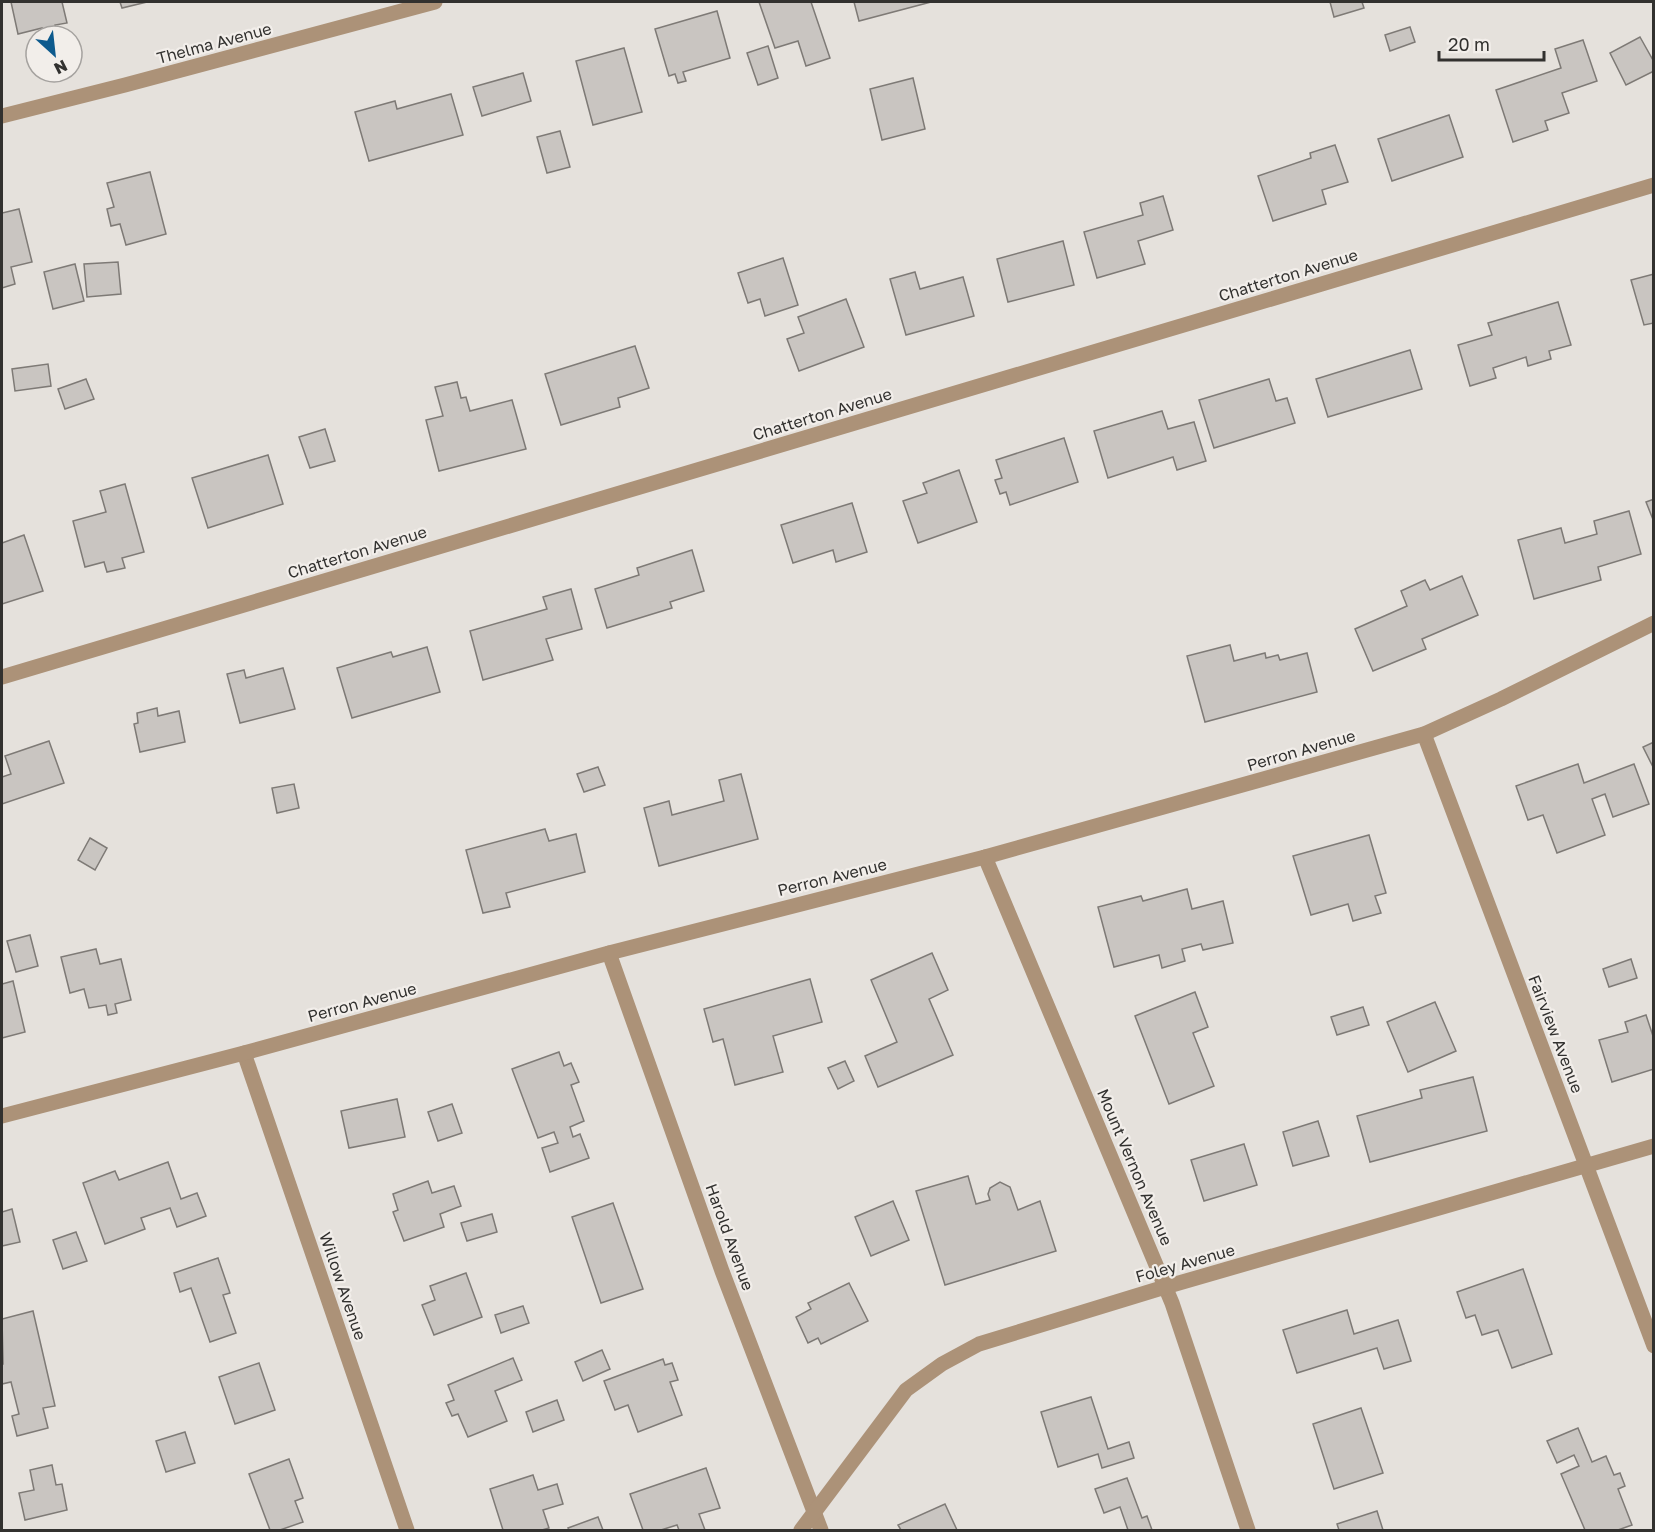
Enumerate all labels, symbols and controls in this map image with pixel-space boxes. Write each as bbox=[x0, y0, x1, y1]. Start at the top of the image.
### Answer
street label: Thelma Avenue bbox=[154, 18, 274, 68]
north arrow bbox=[24, 24, 84, 84]
scale bar bbox=[1439, 24, 1544, 62]
text: 20 m bbox=[1448, 33, 1490, 55]
text: N bbox=[51, 56, 71, 79]
street label: Chatterton Avenue bbox=[1216, 244, 1360, 306]
street label: Chatterton Avenue bbox=[750, 383, 894, 445]
street label: Chatterton Avenue bbox=[285, 521, 429, 583]
street label: Perron Avenue bbox=[1244, 725, 1358, 775]
street label: Perron Avenue bbox=[775, 854, 889, 900]
street label: Fairview Avenue bbox=[1524, 972, 1588, 1096]
street label: Perron Avenue bbox=[305, 978, 419, 1026]
street label: Mount Vernon Avenue bbox=[1093, 1086, 1177, 1248]
street label: Harold Avenue bbox=[701, 1181, 759, 1293]
street label: Willow Avenue bbox=[315, 1230, 371, 1342]
street label: Foley Avenue bbox=[1133, 1239, 1237, 1287]

